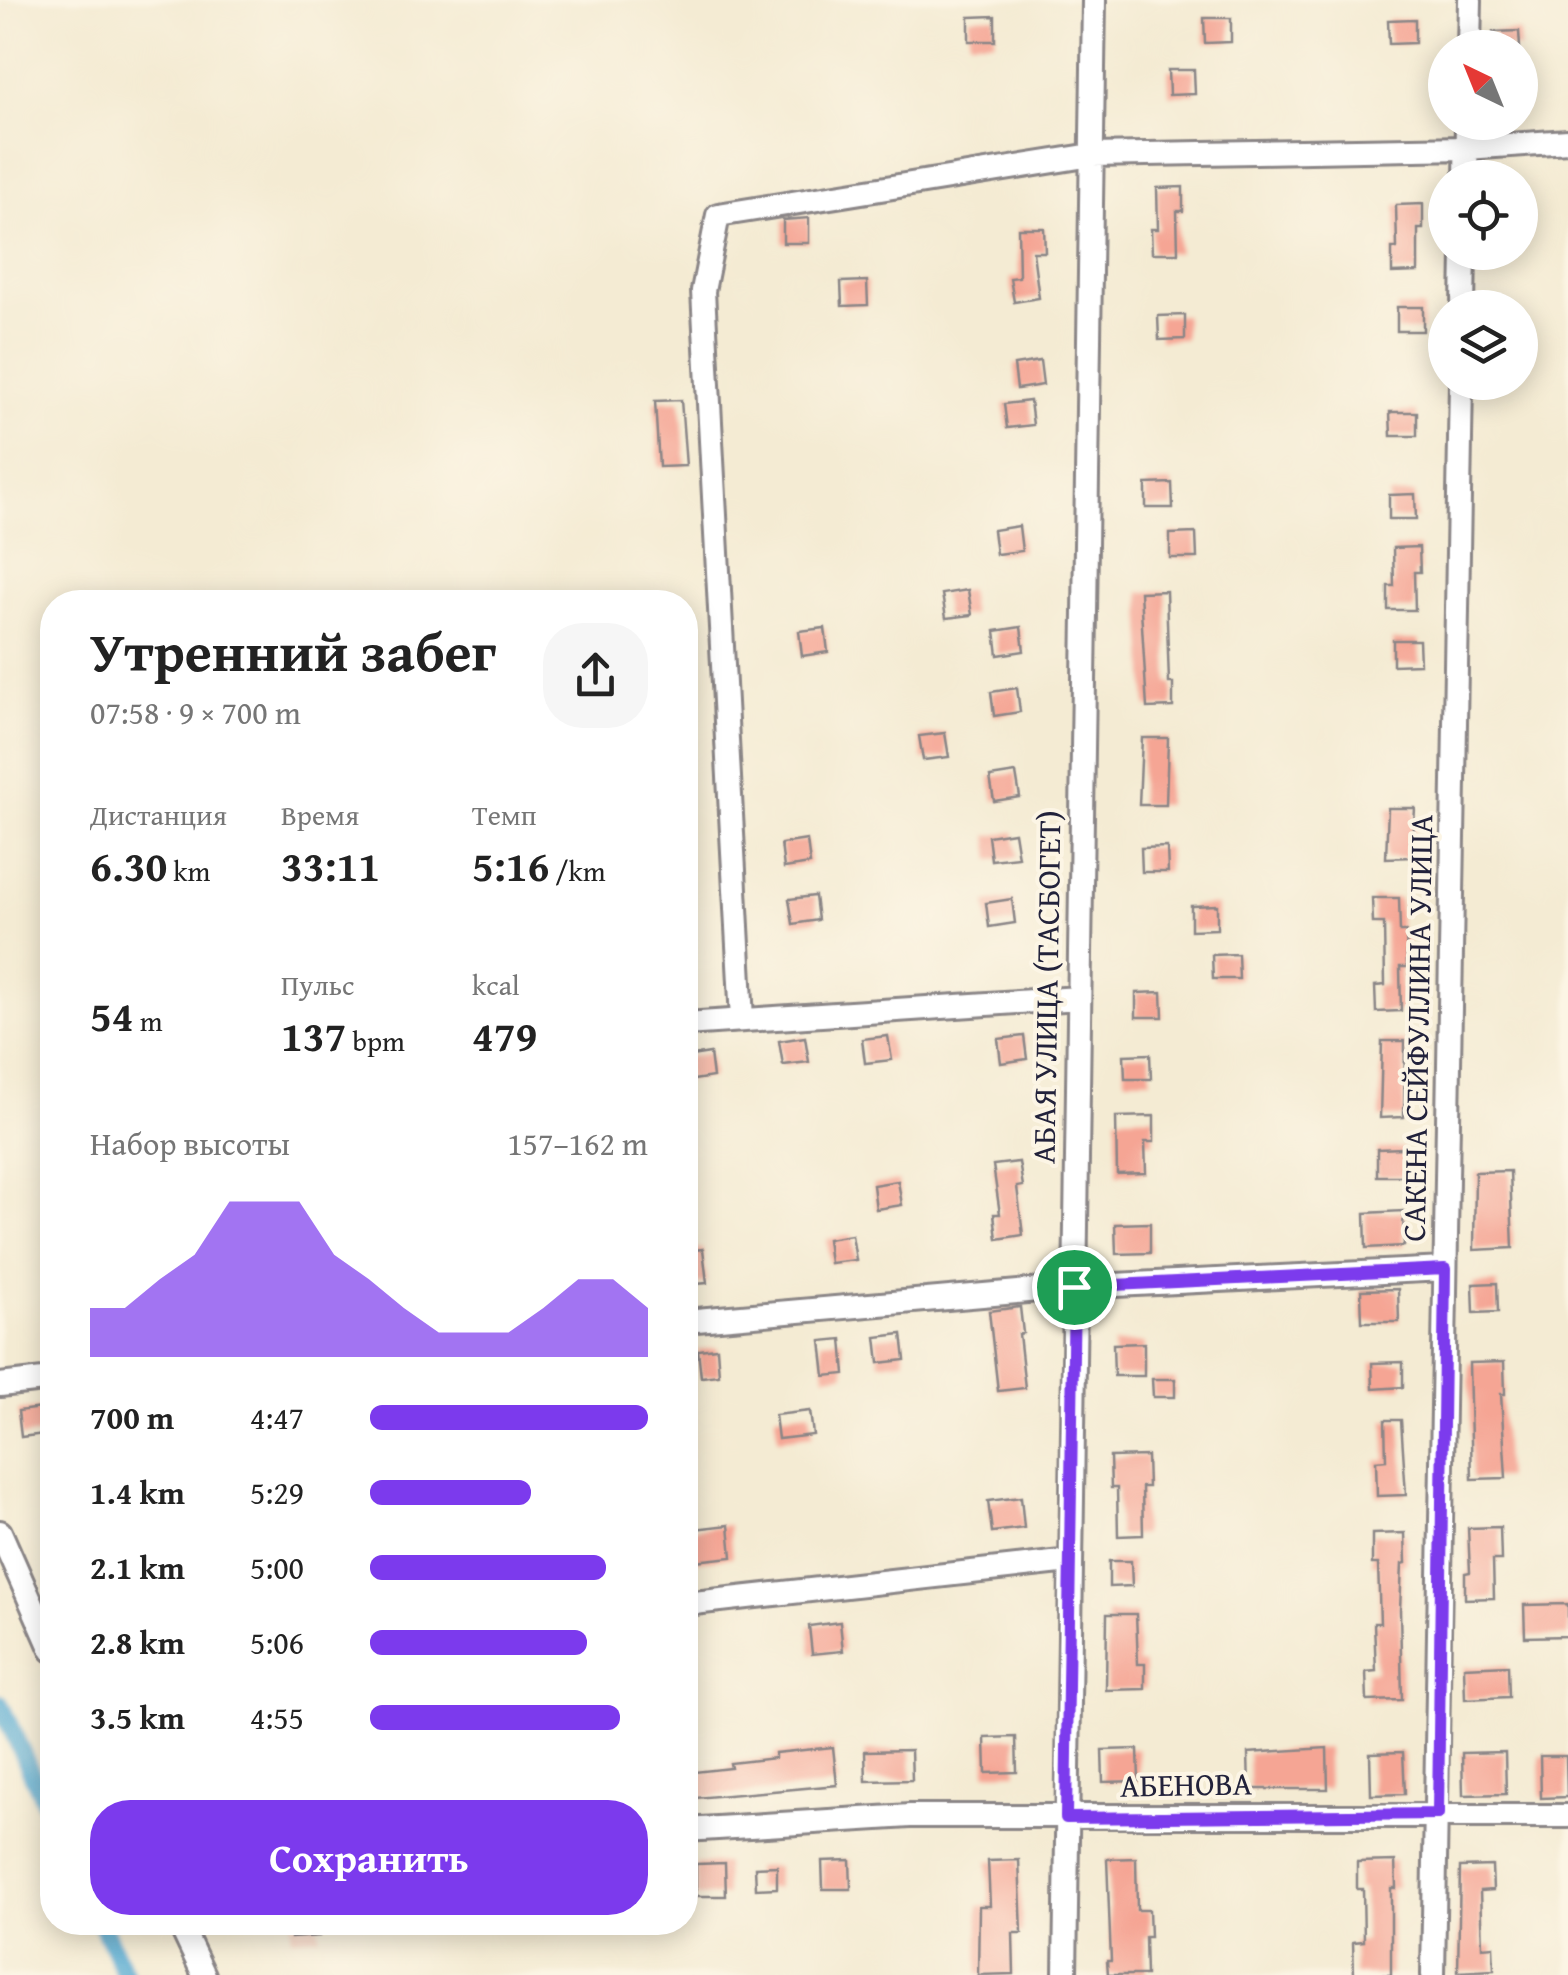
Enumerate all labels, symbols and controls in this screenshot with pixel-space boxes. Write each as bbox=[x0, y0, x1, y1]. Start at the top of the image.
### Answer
north arrow bbox=[1428, 30, 1538, 140]
map controls bbox=[1428, 30, 1538, 400]
button: locate bbox=[1428, 160, 1538, 270]
button: layers bbox=[1428, 290, 1538, 400]
text: Утренний забег bbox=[90, 611, 496, 691]
button: share bbox=[543, 623, 648, 728]
text: 07:58 · 9 × 700 m bbox=[90, 689, 301, 736]
text: Дистанция bbox=[90, 794, 227, 835]
text: Время bbox=[281, 794, 359, 835]
text: Темп bbox=[472, 794, 537, 835]
street label: АБАЯ УЛИЦА (ТАСБОГЕТ) bbox=[1019, 810, 1073, 1164]
street label: САКЕНА СЕЙФУЛЛИНА УЛИЦА bbox=[1390, 813, 1444, 1242]
text: 6.30 bbox=[90, 835, 167, 896]
text: 33:11 bbox=[281, 835, 380, 896]
text: 5:16 bbox=[472, 835, 549, 896]
text: km bbox=[167, 850, 210, 891]
text: /km bbox=[549, 850, 606, 891]
text: Пульс bbox=[281, 964, 354, 1005]
text: kcal bbox=[472, 964, 520, 1005]
text: 54 bbox=[90, 985, 134, 1046]
text: m bbox=[134, 1000, 163, 1041]
text: 137 bbox=[281, 1005, 346, 1066]
text: 479 bbox=[472, 1005, 537, 1066]
text: bpm bbox=[346, 1020, 405, 1061]
text: Набор высоты bbox=[90, 1120, 290, 1167]
text: 157–162 m bbox=[507, 1120, 648, 1167]
pin bbox=[1032, 1245, 1117, 1330]
icon: arrive bbox=[1047, 1260, 1102, 1315]
text: 700 m bbox=[90, 1394, 174, 1441]
text: 4:47 bbox=[250, 1394, 304, 1441]
text: 1.4 km bbox=[90, 1469, 185, 1516]
text: 5:29 bbox=[250, 1469, 304, 1516]
text: 2.1 km bbox=[90, 1544, 185, 1591]
text: 5:00 bbox=[250, 1544, 304, 1591]
text: 2.8 km bbox=[90, 1619, 185, 1666]
text: 5:06 bbox=[250, 1619, 304, 1666]
text: 3.5 km bbox=[90, 1694, 185, 1741]
text: 4:55 bbox=[250, 1694, 304, 1741]
street label: АБЕНОВА bbox=[1120, 1759, 1253, 1809]
button: Сохранить bbox=[90, 1800, 648, 1915]

